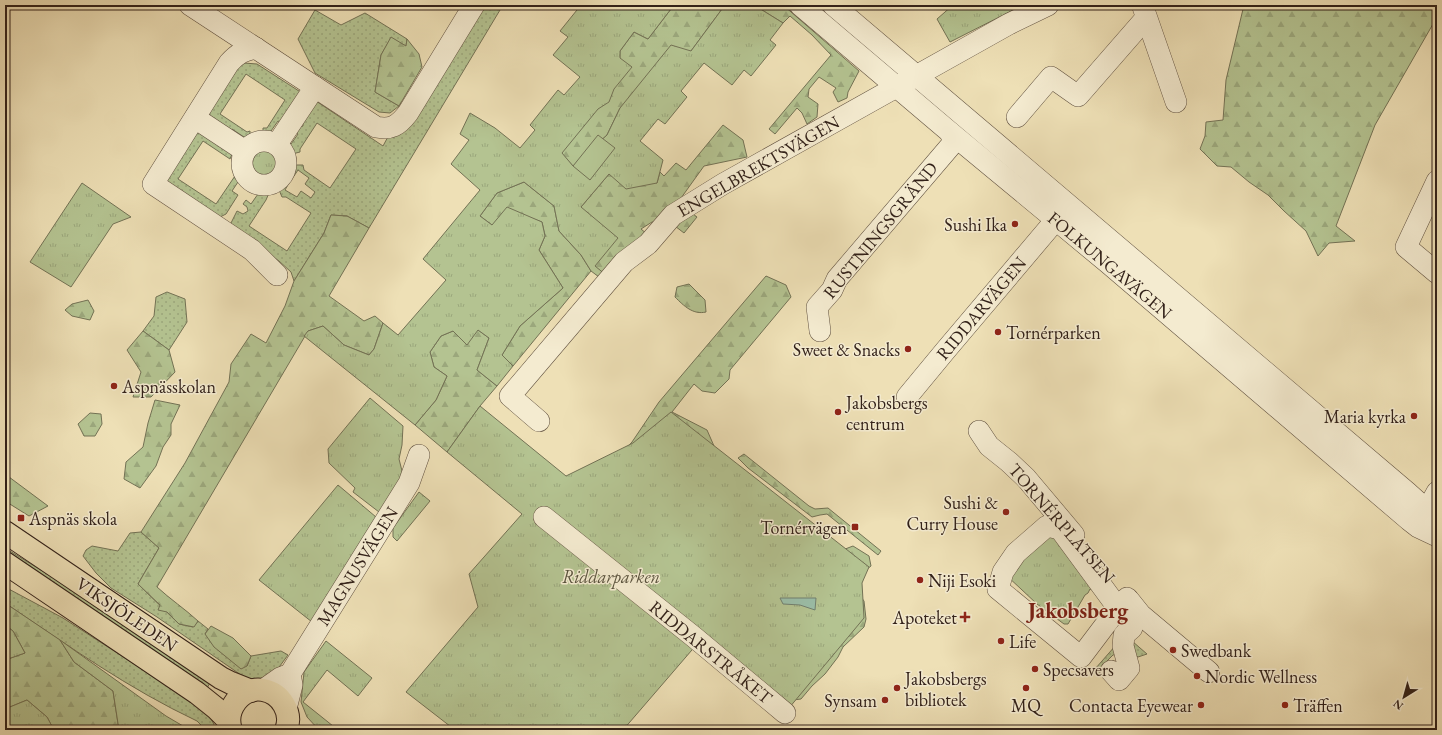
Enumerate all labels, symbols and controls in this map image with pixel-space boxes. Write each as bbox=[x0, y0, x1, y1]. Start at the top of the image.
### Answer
street label: ENGELBREKTSVÄGEN bbox=[673, 110, 844, 222]
street label: RUSTNINGSGRÄND bbox=[818, 157, 942, 303]
street label: FOLKUNGAVÄGEN bbox=[1043, 206, 1178, 324]
place label: Sushi Ika bbox=[944, 213, 1008, 236]
marker: Sushi Ika bbox=[1010, 219, 1020, 229]
street label: RIDDARVÄGEN bbox=[931, 251, 1031, 364]
place label: Tornérparken bbox=[1006, 321, 1101, 344]
marker: Tornérparken bbox=[993, 327, 1003, 337]
place label: Sweet & Snacks bbox=[793, 338, 900, 361]
marker: Sweet & Snacks bbox=[903, 344, 913, 354]
place label: Aspnässkolan bbox=[121, 375, 217, 398]
marker: Aspnässkolan bbox=[109, 381, 119, 391]
place label: Jakobsbergs centrum bbox=[844, 391, 928, 435]
place label: Maria kyrka bbox=[1324, 405, 1407, 428]
marker: Jakobsbergs centrum bbox=[833, 407, 843, 417]
marker: Maria kyrka bbox=[1409, 411, 1419, 421]
street label: TORNÉRPLATSEN bbox=[1004, 458, 1121, 588]
place label: Sushi & Curry House bbox=[906, 491, 998, 535]
street label: MAGNUSVÄGEN bbox=[311, 501, 403, 630]
place label: Aspnäs skola bbox=[28, 507, 118, 530]
marker: Sushi & Curry House bbox=[1001, 507, 1011, 517]
marker: Aspnäs skola bbox=[16, 513, 26, 523]
place label: Tornérvägen bbox=[760, 516, 847, 539]
marker: Tornérvägen bbox=[850, 522, 860, 532]
park label: Riddarparken bbox=[562, 565, 660, 589]
place label: Niji Esoki bbox=[928, 569, 997, 592]
street label: VIKSJÖLEDEN bbox=[72, 572, 183, 657]
marker: Niji Esoki bbox=[915, 575, 925, 585]
street label: RIDDARSTRÅKET bbox=[645, 595, 778, 709]
district label: Jakobsberg bbox=[1026, 596, 1129, 625]
place label: Apoteket bbox=[892, 606, 957, 629]
marker: Apoteket bbox=[960, 612, 970, 622]
place label: Life bbox=[1009, 630, 1036, 653]
marker: Life bbox=[996, 636, 1006, 646]
place label: Swedbank bbox=[1181, 639, 1252, 662]
marker: Swedbank bbox=[1168, 645, 1178, 655]
place label: Specsavers bbox=[1043, 658, 1114, 681]
marker: Specsavers bbox=[1030, 664, 1040, 674]
place label: Nordic Wellness bbox=[1205, 665, 1317, 688]
place label: Jakobsbergs bibliotek bbox=[903, 667, 987, 711]
marker: Nordic Wellness bbox=[1192, 671, 1202, 681]
north arrow bbox=[1384, 677, 1424, 717]
marker: Jakobsbergs bibliotek bbox=[892, 683, 902, 693]
marker: MQ bbox=[1021, 683, 1031, 693]
place label: Synsam bbox=[824, 689, 877, 712]
place label: MQ bbox=[1011, 694, 1043, 717]
place label: Contacta Eyewear bbox=[1069, 694, 1193, 717]
place label: Träffen bbox=[1293, 694, 1343, 717]
marker: Synsam bbox=[880, 695, 890, 705]
text: N bbox=[1390, 697, 1406, 713]
marker: Contacta Eyewear bbox=[1196, 700, 1206, 710]
marker: Träffen bbox=[1280, 700, 1290, 710]

